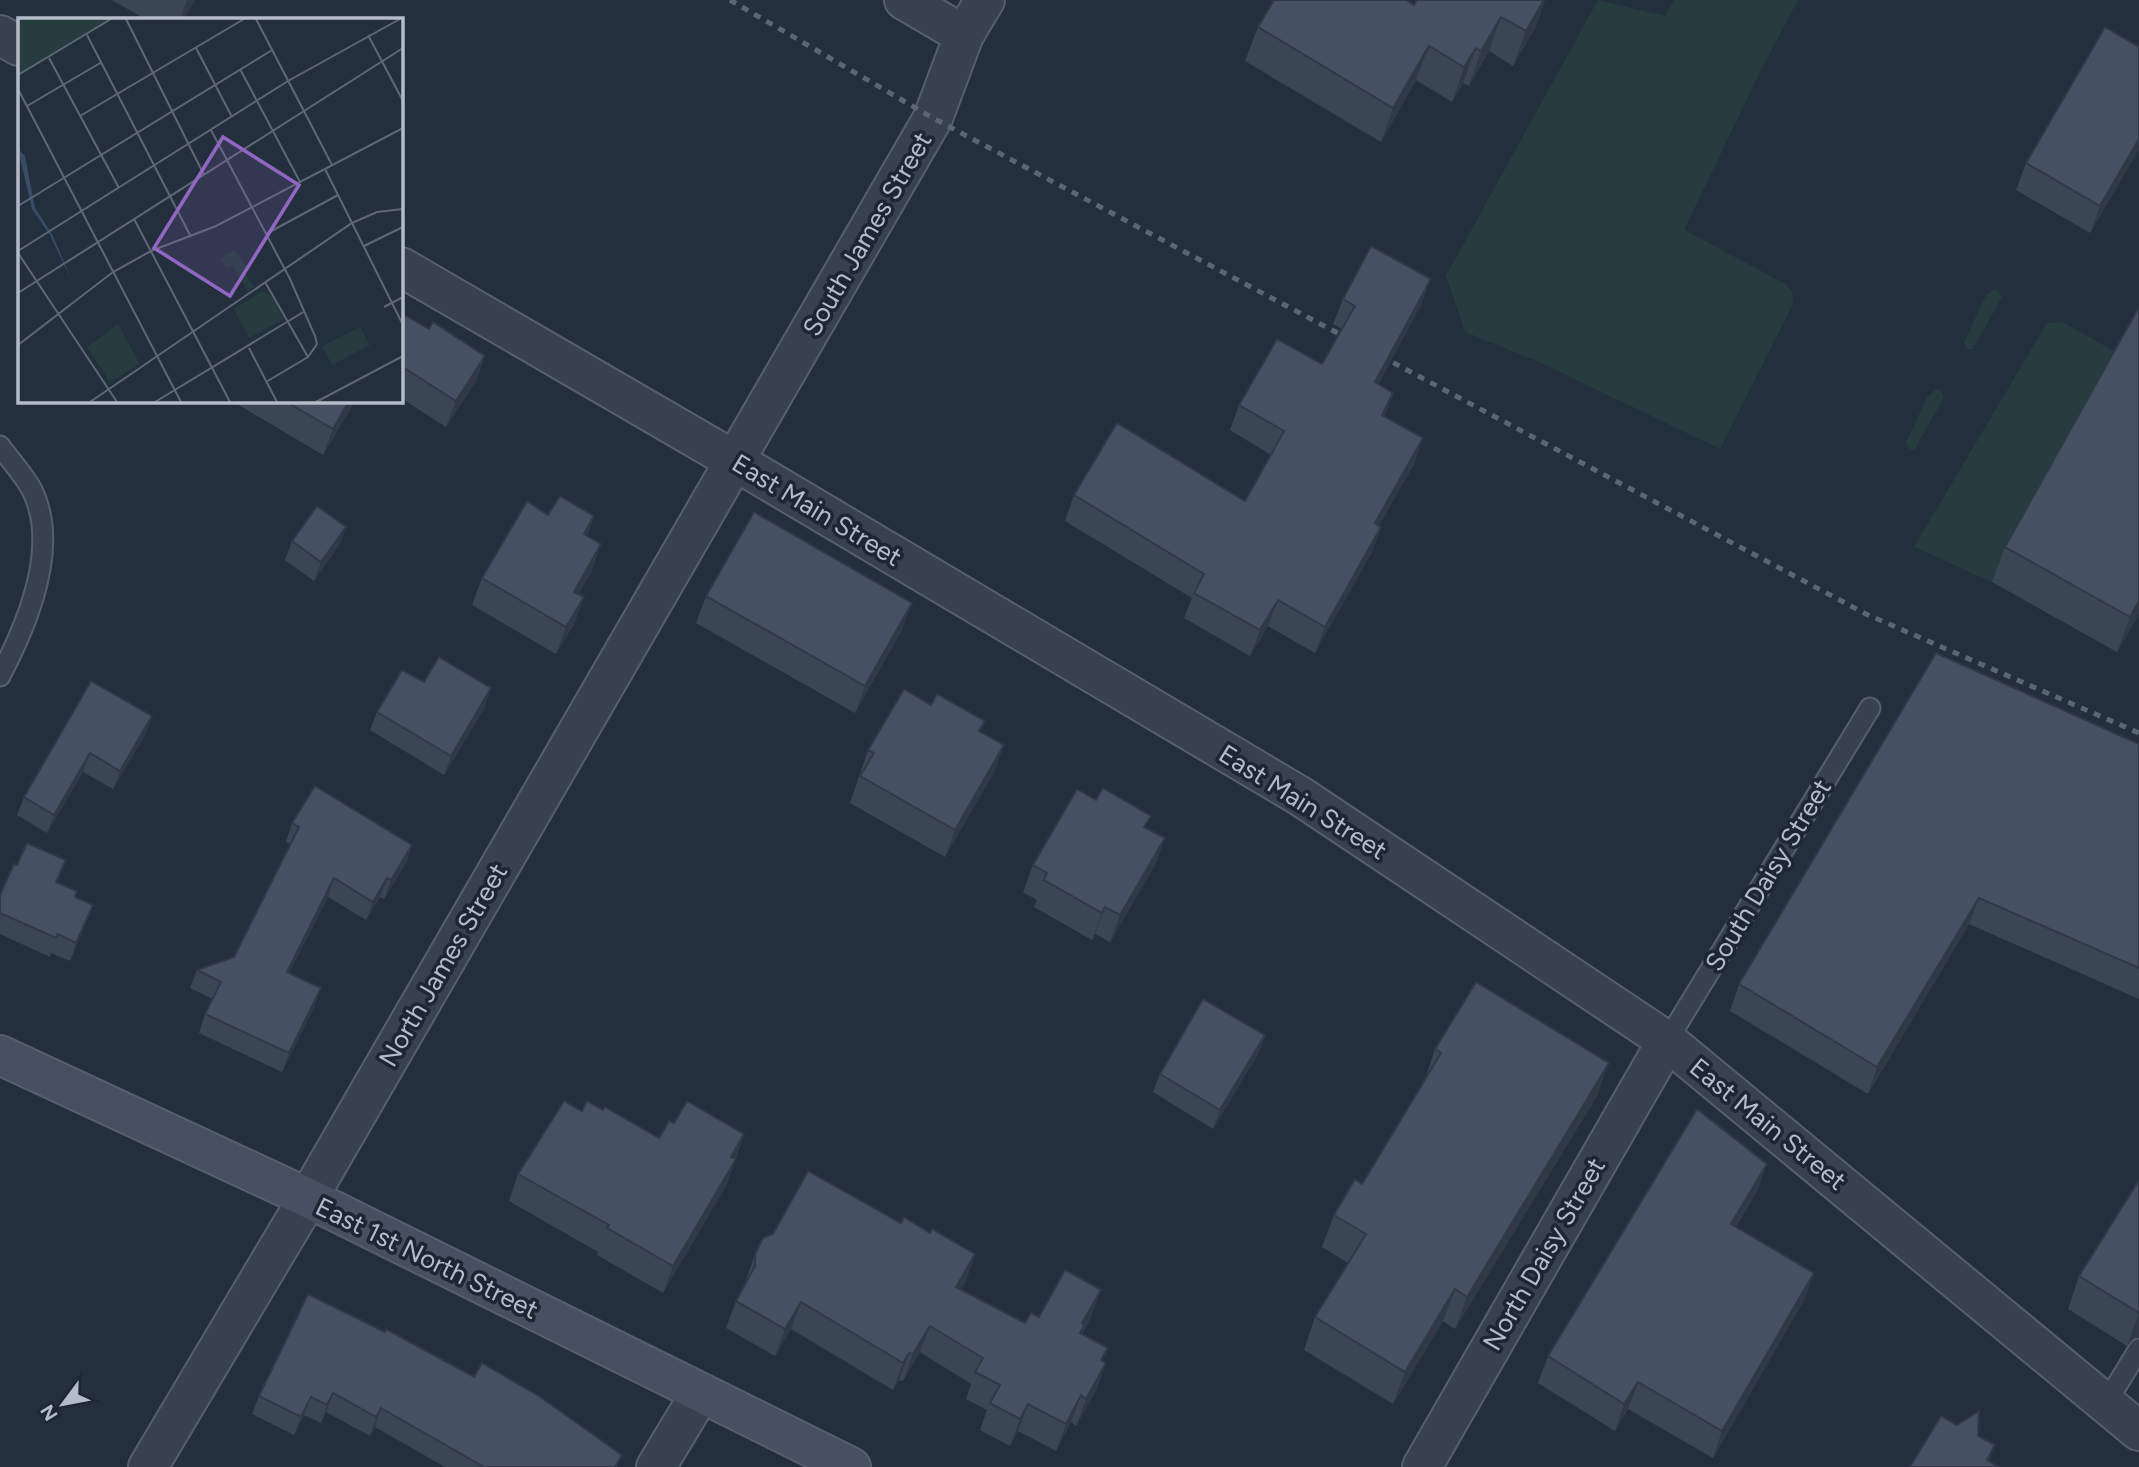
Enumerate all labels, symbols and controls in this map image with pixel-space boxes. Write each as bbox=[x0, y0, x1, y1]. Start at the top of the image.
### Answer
inset map bbox=[18, 18, 402, 402]
street label: South James Street bbox=[795, 126, 939, 342]
street label: East Main Street bbox=[726, 447, 908, 573]
street label: East Main Street bbox=[1213, 738, 1393, 867]
street label: South Daisy Street bbox=[1698, 773, 1838, 977]
street label: North James Street bbox=[372, 858, 514, 1072]
street label: East Main Street bbox=[1683, 1051, 1853, 1197]
street label: North Daisy Street bbox=[1476, 1152, 1612, 1356]
street label: East 1st North Street bbox=[310, 1190, 544, 1326]
north arrow bbox=[28, 1369, 98, 1439]
text: N bbox=[35, 1400, 63, 1425]

